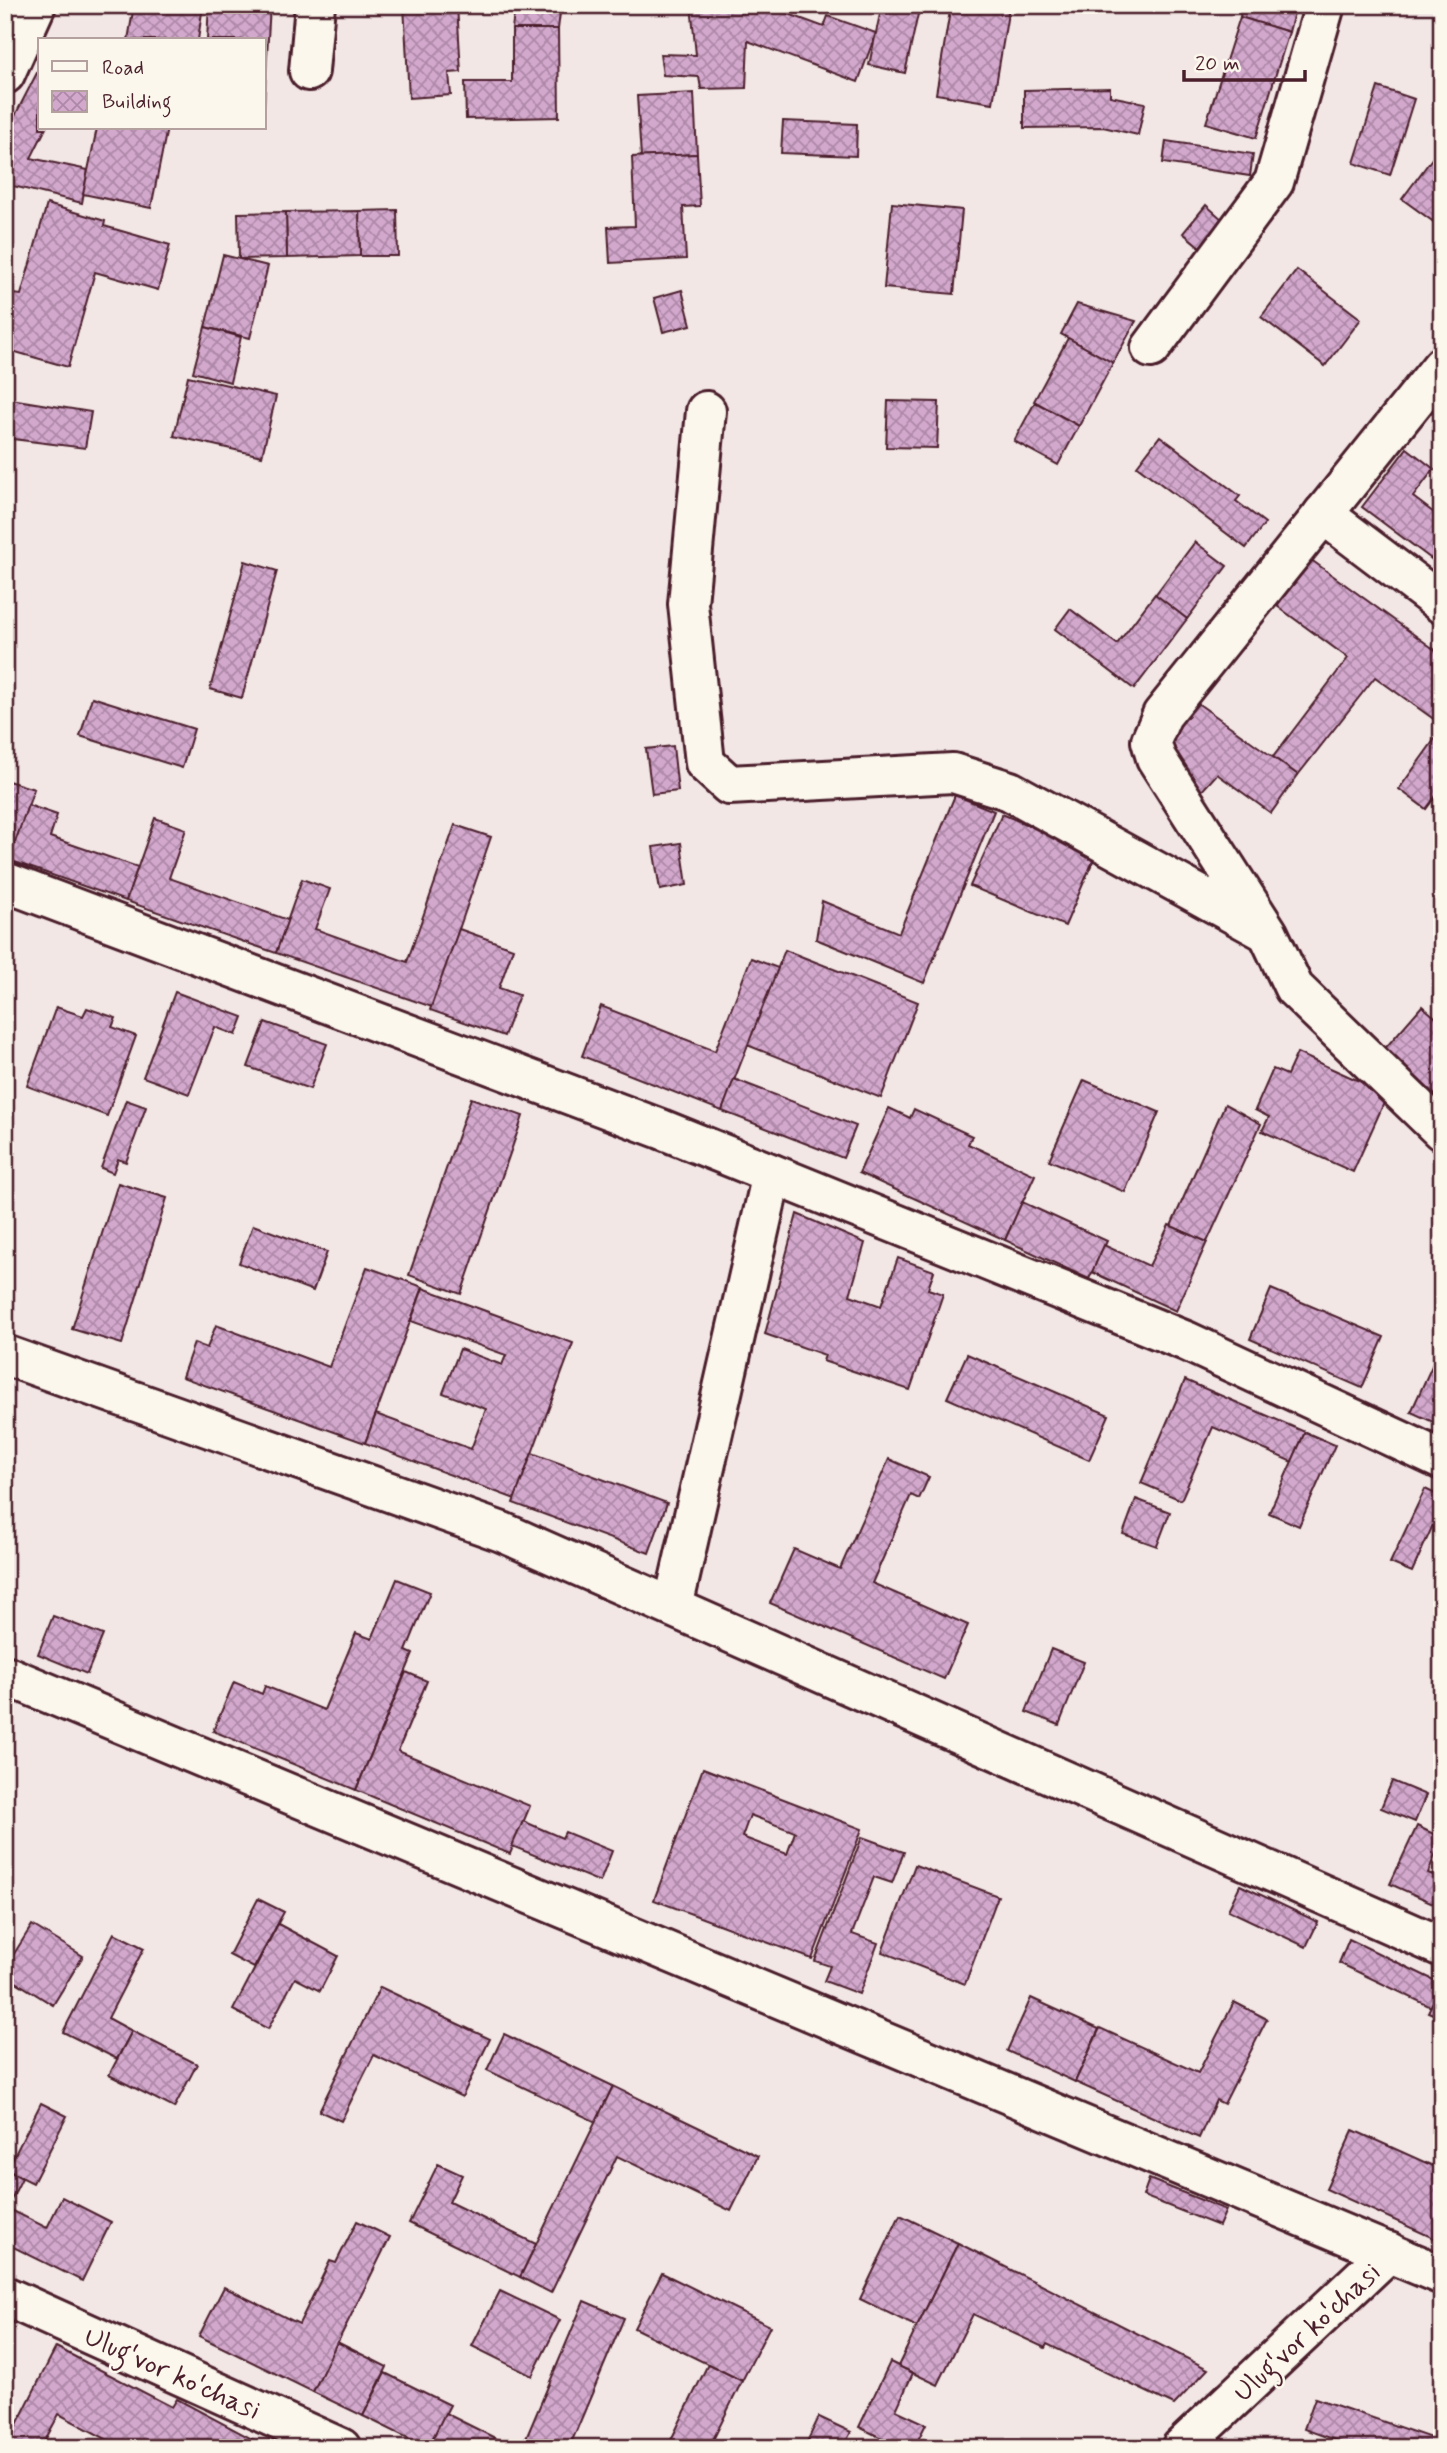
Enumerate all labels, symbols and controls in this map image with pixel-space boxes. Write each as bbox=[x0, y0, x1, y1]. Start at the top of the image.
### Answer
legend bbox=[38, 38, 266, 130]
scale bar bbox=[1184, 38, 1305, 82]
text: 20 m bbox=[1195, 50, 1240, 78]
text: Road bbox=[102, 54, 144, 82]
text: Building bbox=[102, 88, 172, 118]
street label: Ulugʻvor koʻchasi bbox=[1226, 2255, 1392, 2413]
street label: Ulugʻvor koʻchasi bbox=[77, 2319, 266, 2432]

